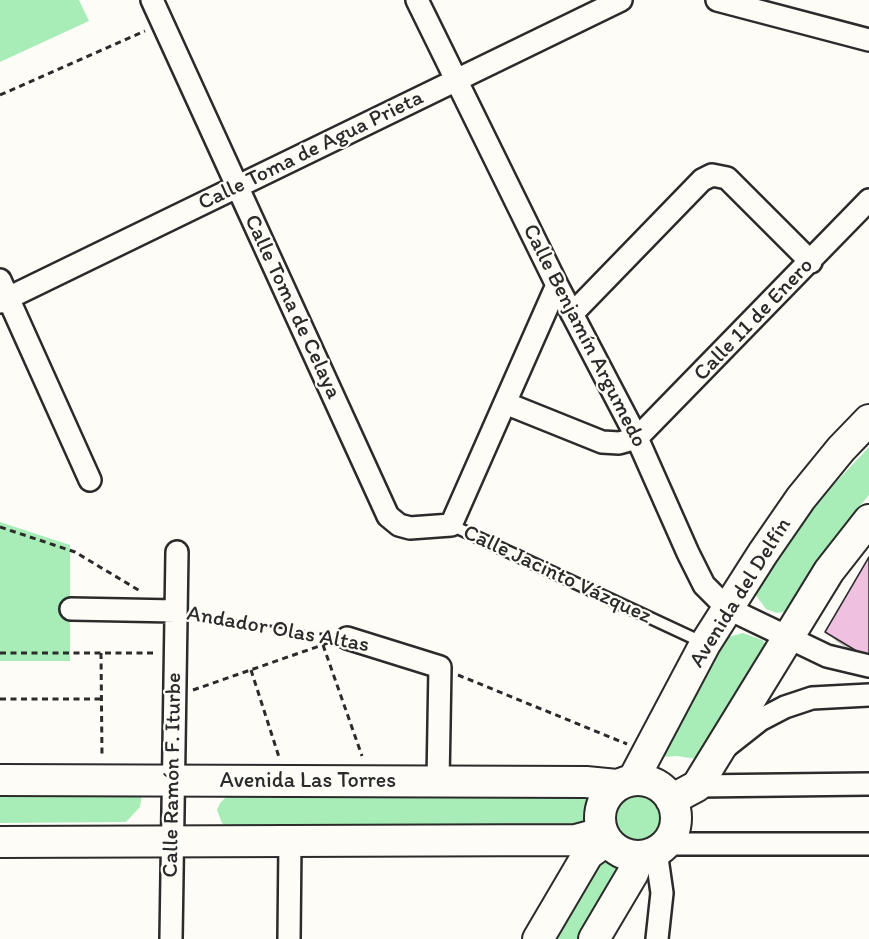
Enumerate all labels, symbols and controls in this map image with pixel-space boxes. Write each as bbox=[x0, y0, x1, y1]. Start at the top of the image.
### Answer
street label: Calle Toma de Agua Prieta bbox=[194, 85, 428, 217]
street label: Calle Toma de Celaya bbox=[238, 211, 346, 403]
street label: Calle Benjamín Argumedo bbox=[516, 220, 652, 452]
street label: Calle 11 de Enero bbox=[689, 253, 819, 387]
street label: Avenida del Delfín bbox=[684, 513, 798, 673]
street label: Calle Jacinto Vázquez bbox=[458, 520, 656, 630]
street label: Andador Olas Altas bbox=[185, 601, 371, 659]
street label: Calle Ramón F. Iturbe bbox=[158, 672, 188, 878]
street label: Avenida Las Torres bbox=[220, 768, 396, 794]

